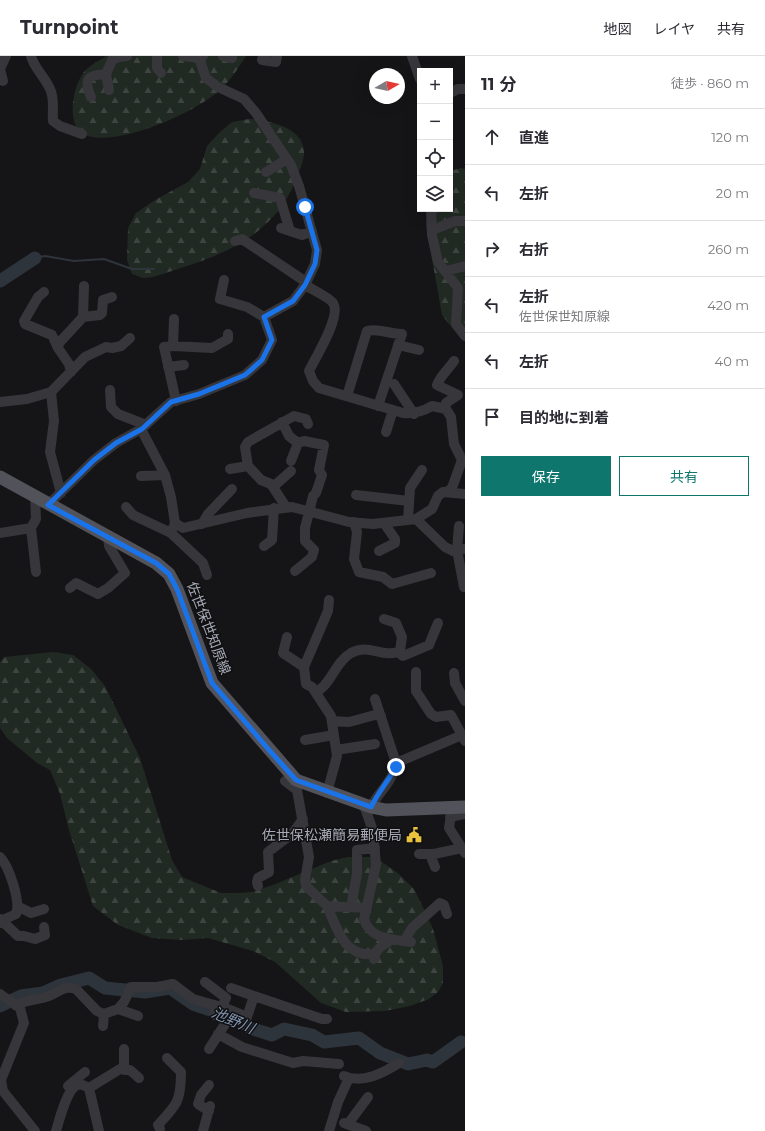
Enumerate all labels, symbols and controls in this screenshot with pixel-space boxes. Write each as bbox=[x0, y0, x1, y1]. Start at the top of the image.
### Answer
text: Turnpoint bbox=[20, 16, 119, 39]
text: 地図 bbox=[603, 20, 631, 38]
text: レイヤ bbox=[653, 20, 695, 38]
text: 共有 bbox=[717, 20, 745, 38]
north arrow bbox=[369, 68, 405, 104]
map controls bbox=[417, 68, 453, 212]
button: + bbox=[417, 68, 453, 104]
text: 11 分 bbox=[481, 74, 516, 94]
text: 徒歩 · 860 m bbox=[671, 75, 749, 91]
button: − bbox=[417, 104, 453, 140]
icon: ahead bbox=[481, 126, 503, 148]
text: 直進 bbox=[519, 128, 549, 147]
text: 120 m bbox=[711, 129, 749, 145]
button: locate bbox=[417, 140, 453, 176]
button: layers bbox=[417, 176, 453, 212]
icon: left bbox=[481, 182, 503, 204]
text: 左折 bbox=[519, 184, 549, 203]
text: 20 m bbox=[716, 185, 749, 201]
route start bbox=[296, 198, 314, 216]
icon: right bbox=[481, 238, 503, 260]
text: 右折 bbox=[519, 240, 549, 259]
text: 260 m bbox=[708, 241, 749, 257]
text: 左折 bbox=[519, 287, 549, 306]
icon: left bbox=[481, 294, 503, 316]
text: 420 m bbox=[707, 297, 749, 313]
text: 佐世保世知原線 bbox=[519, 308, 610, 324]
icon: left bbox=[481, 350, 503, 372]
text: 左折 bbox=[519, 352, 549, 371]
text: 40 m bbox=[715, 353, 749, 369]
icon: arrive bbox=[481, 406, 503, 428]
text: 目的地に到着 bbox=[519, 408, 609, 427]
button: 保存 bbox=[481, 456, 611, 496]
button: 共有 bbox=[619, 456, 749, 496]
street label: 佐世保世知原線 bbox=[183, 579, 235, 677]
route end bbox=[387, 758, 405, 776]
place label: 佐世保松瀬簡易郵便局 bbox=[262, 826, 402, 844]
public building icon: 佐世保松瀬簡易郵便局 bbox=[405, 826, 423, 844]
water label: 池野川 bbox=[209, 1002, 259, 1038]

